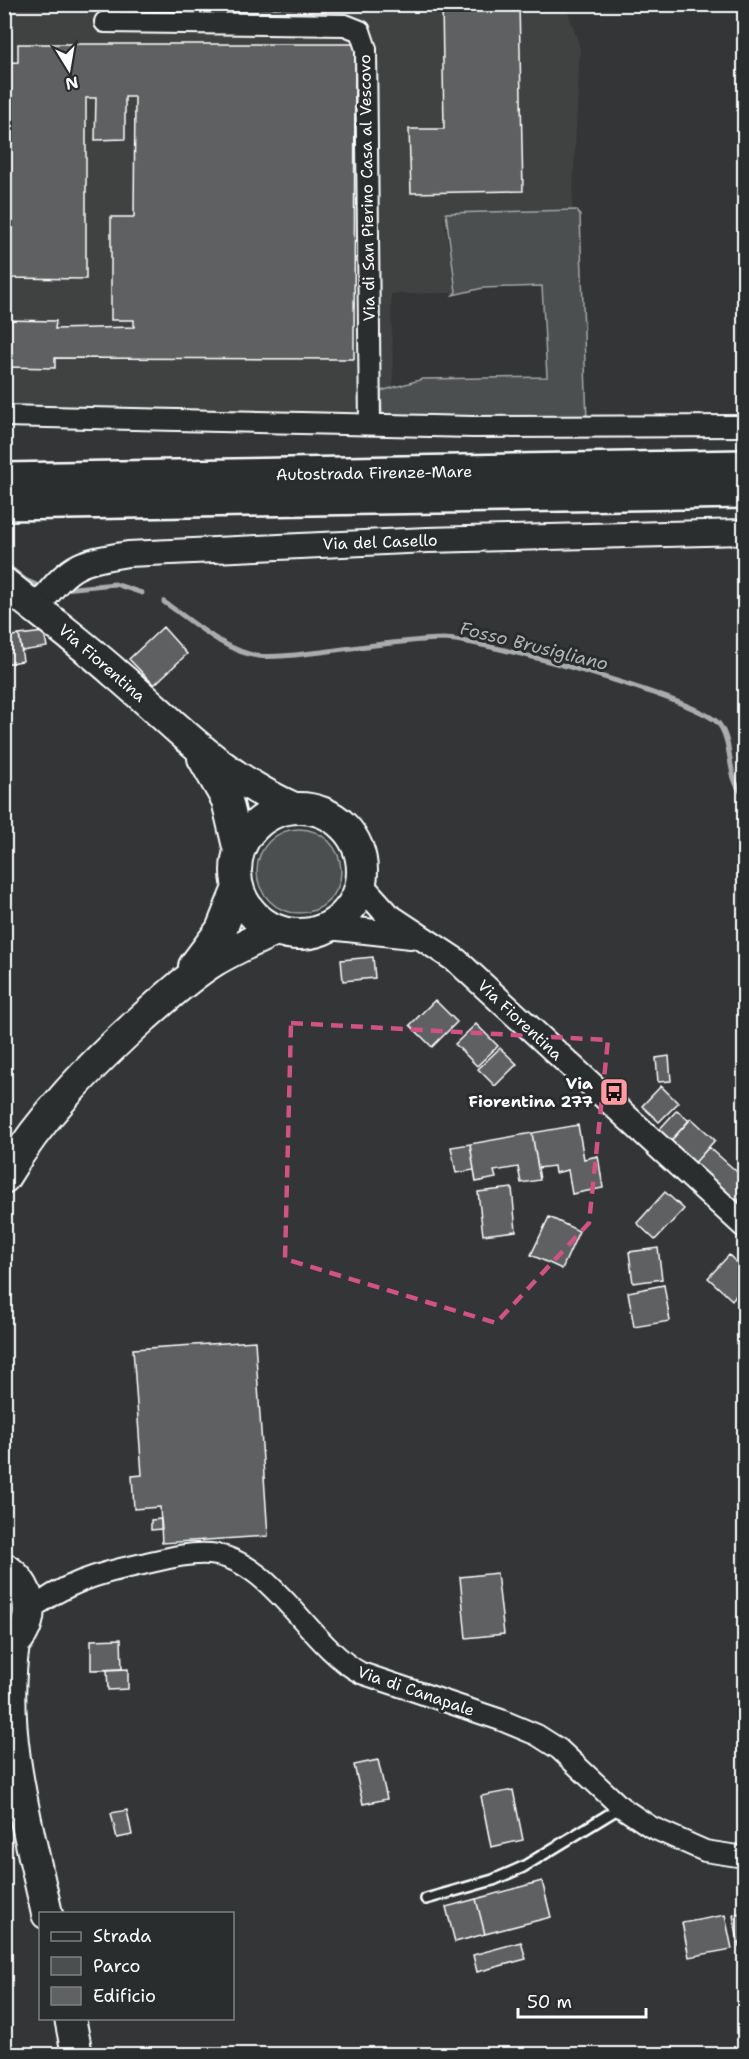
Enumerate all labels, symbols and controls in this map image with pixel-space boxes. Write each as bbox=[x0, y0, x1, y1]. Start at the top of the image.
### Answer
north arrow bbox=[39, 39, 99, 99]
street label: Via di San Pierino Casa al Vescovo bbox=[354, 54, 380, 322]
text: N bbox=[64, 72, 80, 95]
street label: Autostrada Firenze-Mare bbox=[276, 461, 472, 485]
street label: Via del Casello bbox=[322, 530, 438, 554]
water label: Fosso Brusigliano bbox=[457, 616, 611, 676]
street label: Via Fiorentina bbox=[54, 619, 150, 707]
street label: Via Fiorentina bbox=[473, 975, 567, 1065]
place label: Via Fiorentina 277 bbox=[469, 1073, 593, 1112]
bus stop icon: Via Fiorentina 277 bbox=[598, 1076, 630, 1108]
street label: Via di Canapale bbox=[355, 1661, 477, 1721]
legend bbox=[39, 1912, 234, 2020]
text: Strada bbox=[93, 1924, 152, 1948]
text: Parco bbox=[93, 1954, 141, 1978]
scale bar bbox=[518, 1981, 646, 2019]
text: Edificio bbox=[93, 1984, 156, 2008]
text: 50 m bbox=[527, 1990, 572, 2014]

